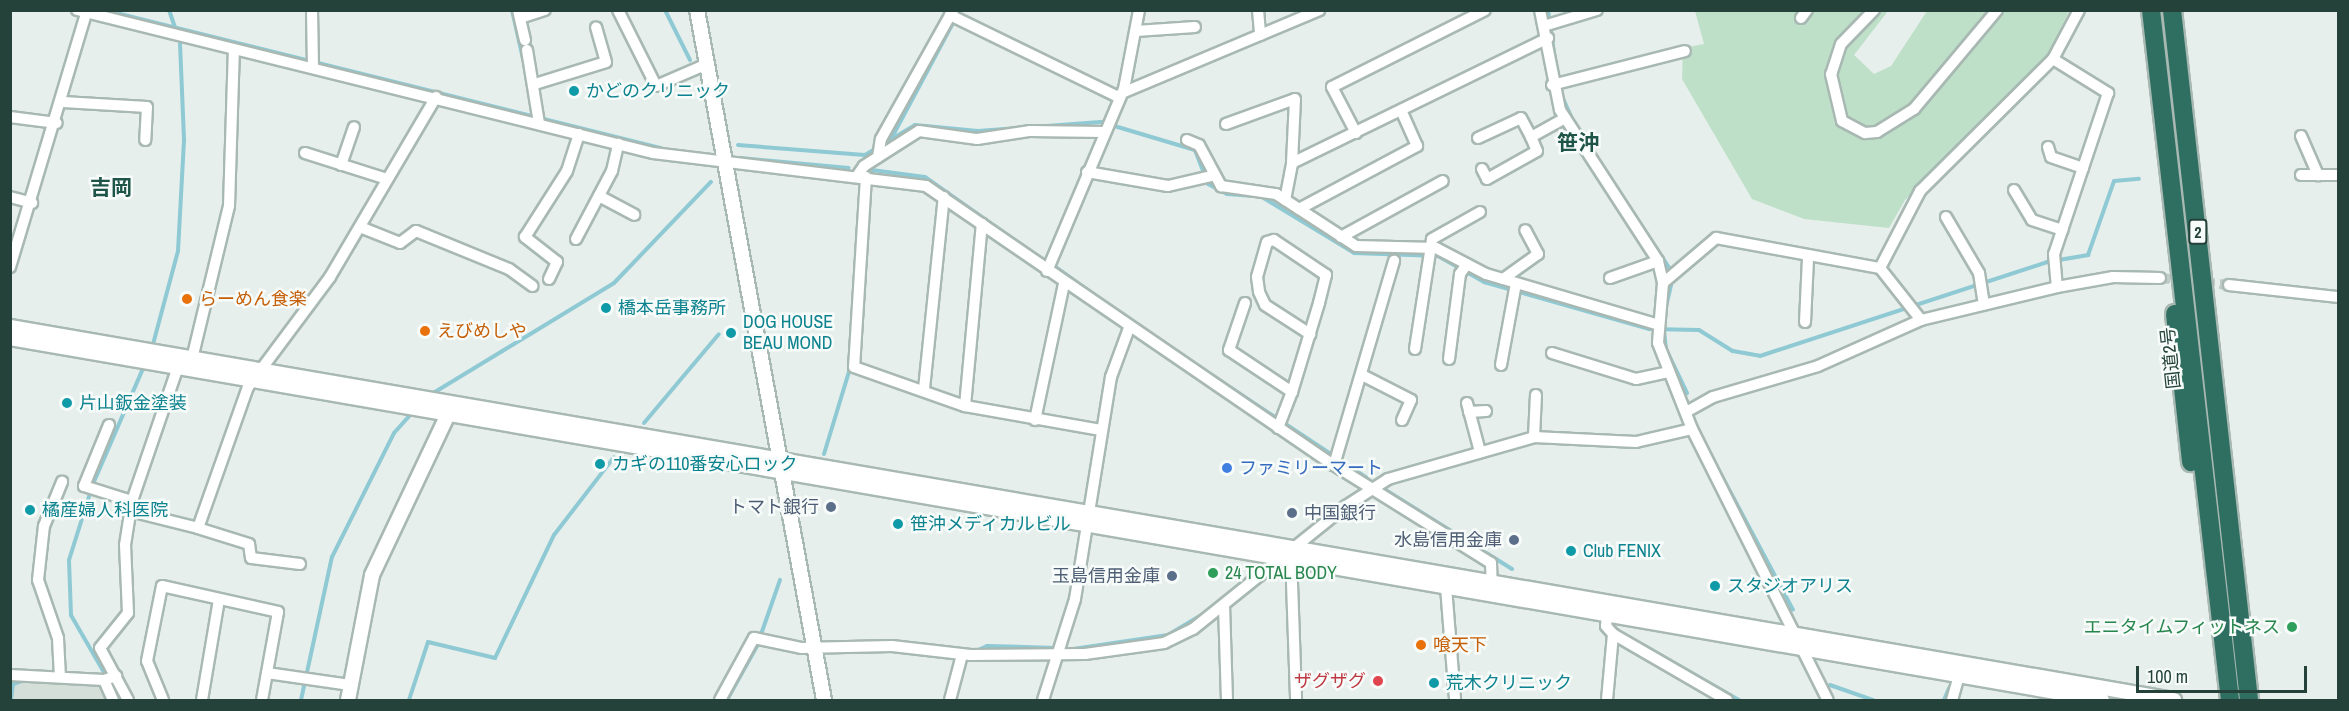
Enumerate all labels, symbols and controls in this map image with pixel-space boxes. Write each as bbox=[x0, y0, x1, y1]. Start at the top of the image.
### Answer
place label: かどのクリニック bbox=[586, 80, 730, 102]
marker: かどのクリニック bbox=[567, 84, 581, 98]
district label: 笹沖 bbox=[1557, 130, 1599, 156]
district label: 吉岡 bbox=[90, 175, 132, 201]
road number: 2 bbox=[2188, 219, 2208, 245]
place label: らーめん食楽 bbox=[199, 288, 307, 310]
marker: らーめん食楽 bbox=[180, 292, 194, 306]
place label: 橋本岳事務所 bbox=[618, 297, 726, 319]
marker: 橋本岳事務所 bbox=[599, 301, 613, 315]
place label: DOG HOUSE BEAU MOND bbox=[743, 312, 833, 354]
place label: えびめしや bbox=[437, 320, 527, 342]
marker: えびめしや bbox=[418, 324, 432, 338]
marker: DOG HOUSE BEAU MOND bbox=[724, 326, 738, 340]
street label: 国道2号 bbox=[2157, 326, 2185, 390]
place label: 片山鈑金塗装 bbox=[79, 392, 187, 414]
marker: 片山鈑金塗装 bbox=[60, 396, 74, 410]
place label: カギの110番安心ロック bbox=[612, 453, 798, 475]
marker: カギの110番安心ロック bbox=[593, 457, 607, 471]
place label: ファミリーマート bbox=[1239, 457, 1383, 479]
marker: ファミリーマート bbox=[1220, 461, 1234, 475]
place label: トマト銀行 bbox=[729, 496, 819, 518]
place label: 橘産婦人科医院 bbox=[42, 499, 168, 521]
marker: トマト銀行 bbox=[824, 500, 838, 514]
place label: 中国銀行 bbox=[1304, 502, 1376, 524]
marker: 橘産婦人科医院 bbox=[23, 503, 37, 517]
marker: 中国銀行 bbox=[1285, 506, 1299, 520]
place label: 笹沖メディカルビル bbox=[910, 513, 1072, 535]
marker: 笹沖メディカルビル bbox=[891, 517, 905, 531]
place label: 水島信用金庫 bbox=[1394, 529, 1502, 551]
marker: 水島信用金庫 bbox=[1507, 533, 1521, 547]
place label: Club FENIX bbox=[1583, 540, 1661, 562]
marker: Club FENIX bbox=[1564, 544, 1578, 558]
place label: 24 TOTAL BODY bbox=[1225, 562, 1338, 584]
place label: 玉島信用金庫 bbox=[1052, 565, 1160, 587]
marker: 24 TOTAL BODY bbox=[1206, 566, 1220, 580]
marker: 玉島信用金庫 bbox=[1165, 569, 1179, 583]
place label: スタジオアリス bbox=[1727, 575, 1853, 597]
marker: スタジオアリス bbox=[1708, 579, 1722, 593]
place label: エニタイムフィットネス bbox=[2082, 616, 2280, 638]
marker: エニタイムフィットネス bbox=[2285, 620, 2299, 634]
place label: 喰天下 bbox=[1433, 634, 1487, 656]
marker: 喰天下 bbox=[1414, 638, 1428, 652]
scale bar bbox=[2139, 654, 2310, 692]
text: 100 m bbox=[2147, 664, 2188, 689]
place label: ザグザグ bbox=[1294, 670, 1366, 692]
place label: 荒木クリニック bbox=[1446, 672, 1572, 694]
marker: ザグザグ bbox=[1371, 674, 1385, 688]
marker: 荒木クリニック bbox=[1427, 676, 1441, 690]

